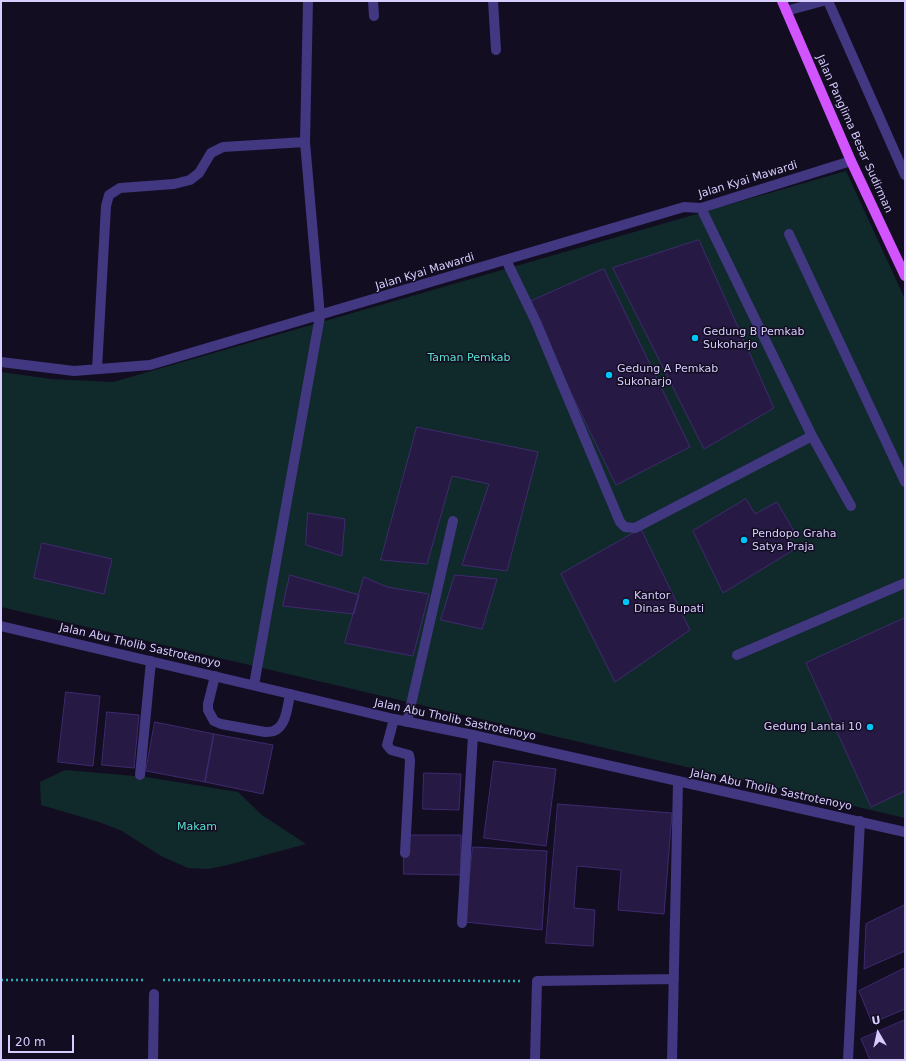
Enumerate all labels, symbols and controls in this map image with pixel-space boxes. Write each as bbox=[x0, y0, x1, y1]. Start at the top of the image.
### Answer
street label: Jalan Panglima Besar Sudirman bbox=[813, 53, 895, 215]
street label: Jalan Kyai Mawardi bbox=[697, 159, 799, 201]
street label: Jalan Kyai Mawardi bbox=[374, 251, 476, 293]
place label: Gedung B Pemkab Sukoharjo bbox=[703, 325, 804, 351]
marker: Gedung B Pemkab Sukoharjo bbox=[690, 333, 700, 343]
park label: Taman Pemkab bbox=[427, 351, 511, 365]
place label: Gedung A Pemkab Sukoharjo bbox=[617, 362, 718, 388]
marker: Gedung A Pemkab Sukoharjo bbox=[604, 370, 614, 380]
place label: Pendopo Graha Satya Praja bbox=[752, 527, 836, 553]
marker: Pendopo Graha Satya Praja bbox=[739, 535, 749, 545]
place label: Kantor Dinas Bupati bbox=[634, 589, 704, 615]
marker: Kantor Dinas Bupati bbox=[621, 597, 631, 607]
street label: Jalan Abu Tholib Sastrotenoyo bbox=[58, 621, 222, 671]
street label: Jalan Abu Tholib Sastrotenoyo bbox=[373, 696, 537, 744]
place label: Gedung Lantai 10 bbox=[764, 720, 862, 734]
marker: Gedung Lantai 10 bbox=[865, 722, 875, 732]
street label: Jalan Abu Tholib Sastrotenoyo bbox=[689, 766, 853, 814]
park label: Makam bbox=[177, 820, 217, 834]
north arrow bbox=[858, 1013, 898, 1053]
text: U bbox=[871, 1014, 881, 1028]
scale bar bbox=[10, 1027, 76, 1053]
text: 20 m bbox=[15, 1035, 46, 1049]

